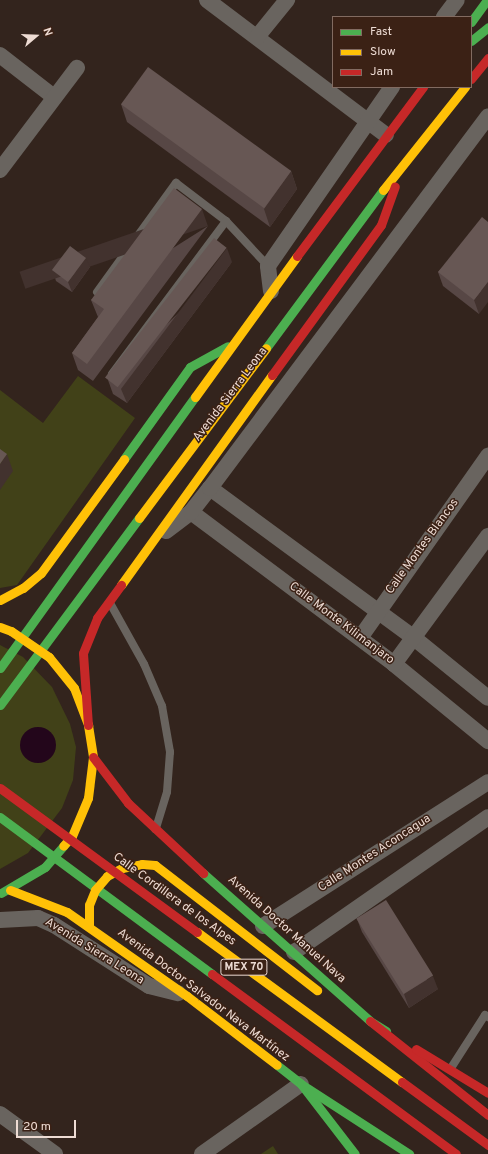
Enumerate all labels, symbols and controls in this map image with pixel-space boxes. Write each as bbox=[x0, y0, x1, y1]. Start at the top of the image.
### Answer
north arrow bbox=[16, 16, 56, 56]
legend bbox=[332, 16, 472, 88]
text: Fast bbox=[370, 24, 392, 40]
text: N bbox=[39, 26, 55, 38]
text: Slow bbox=[370, 44, 396, 60]
text: Jam bbox=[370, 64, 393, 80]
street label: Avenida Sierra Leona bbox=[191, 345, 271, 445]
street label: Calle Montes Blancos bbox=[384, 496, 462, 598]
street label: Calle Monte Kilimanjaro bbox=[286, 580, 396, 668]
street label: Calle Montes Aconcagua bbox=[316, 812, 434, 896]
street label: Calle Cordillera de los Alpes bbox=[109, 850, 239, 950]
street label: Avenida Doctor Manuel Nava bbox=[224, 873, 348, 987]
street label: Avenida Sierra Leona bbox=[42, 916, 146, 988]
street label: Avenida Doctor Salvador Nava Martínez bbox=[114, 926, 292, 1066]
road number: MEX 70 bbox=[220, 958, 268, 976]
scale bar bbox=[18, 1112, 78, 1138]
text: 20 m bbox=[23, 1119, 51, 1135]

